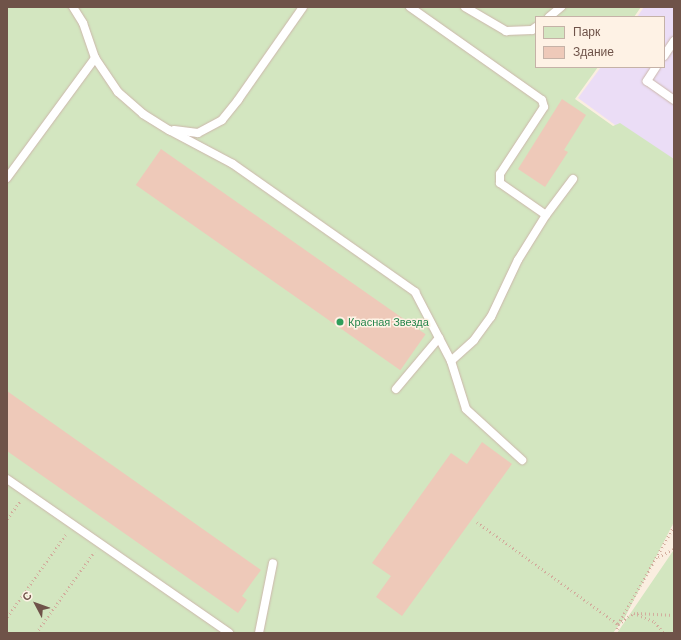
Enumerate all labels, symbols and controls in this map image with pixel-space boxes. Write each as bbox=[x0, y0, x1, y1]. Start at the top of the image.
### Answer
legend bbox=[535, 16, 665, 68]
text: Парк bbox=[573, 24, 600, 40]
text: Здание bbox=[573, 44, 614, 60]
place label: Красная Звезда bbox=[348, 315, 429, 329]
marker: Красная Звезда bbox=[335, 317, 345, 327]
north arrow bbox=[16, 584, 56, 624]
text: С bbox=[19, 589, 35, 604]

